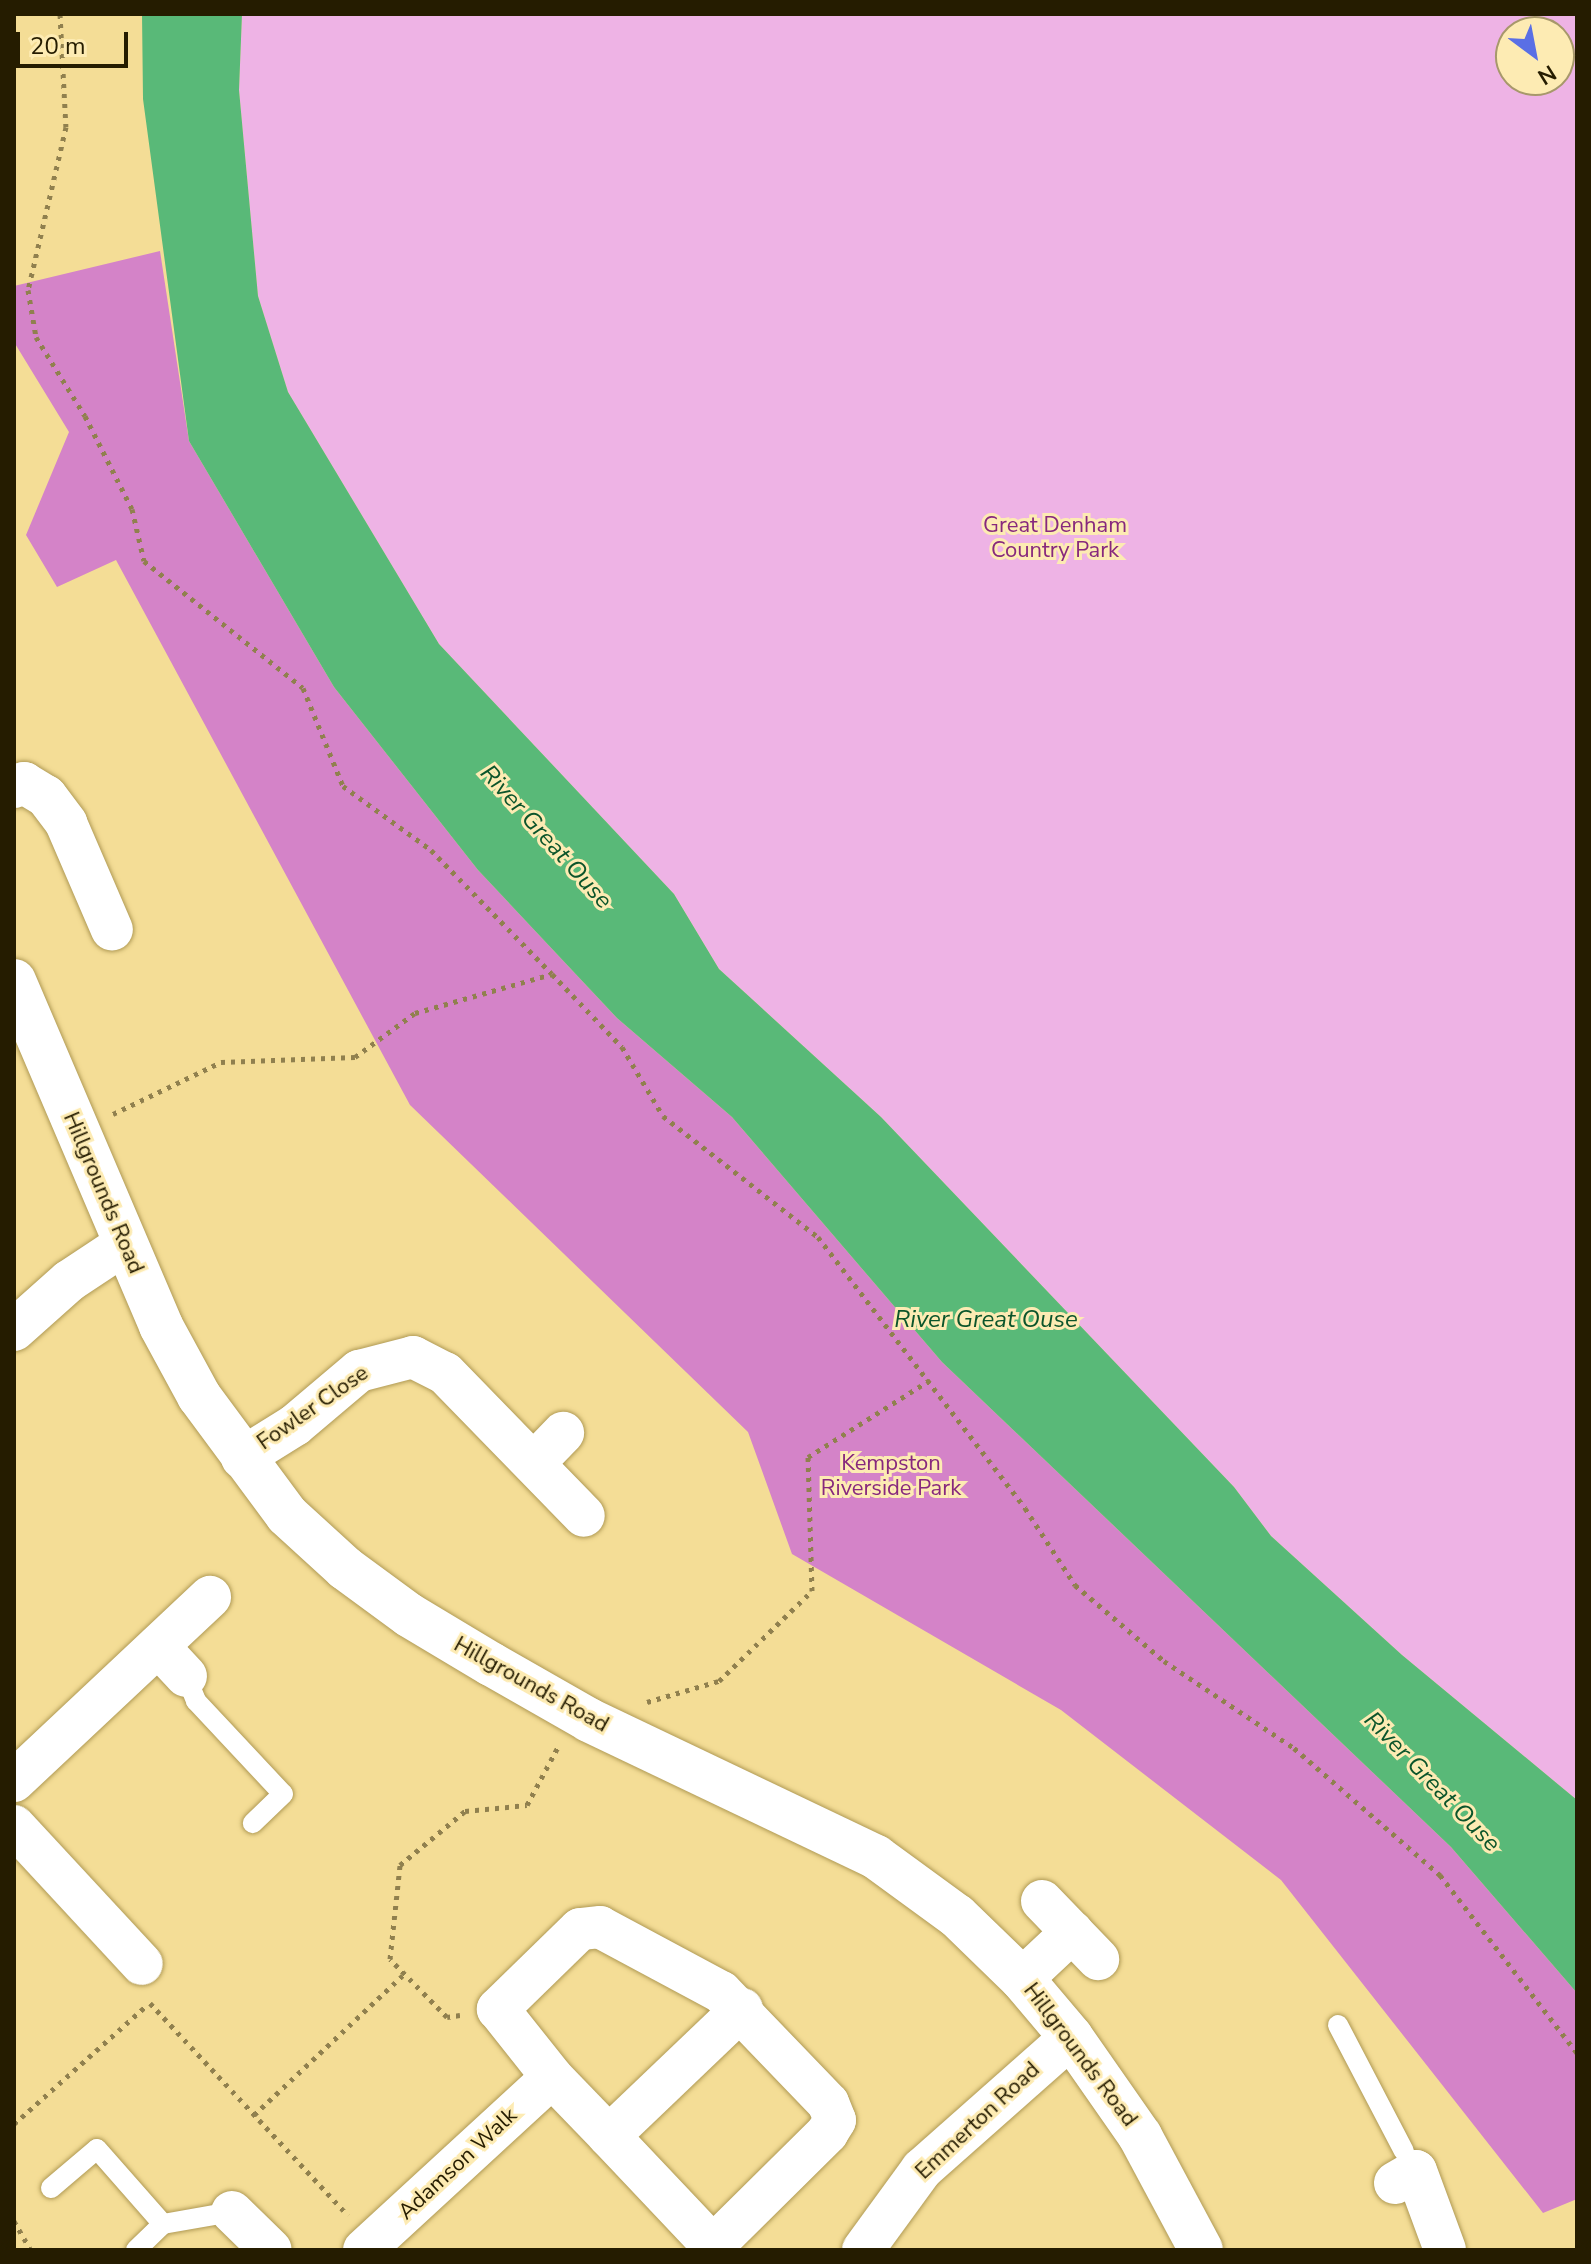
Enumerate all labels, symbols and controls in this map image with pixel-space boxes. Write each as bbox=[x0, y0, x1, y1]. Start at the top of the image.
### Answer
scale bar bbox=[20, 16, 132, 66]
north arrow bbox=[1495, 16, 1575, 96]
text: 20 m bbox=[30, 30, 86, 62]
text: N bbox=[1532, 58, 1562, 92]
park label: Great Denham Country Park bbox=[983, 512, 1127, 564]
water label: River Great Ouse bbox=[474, 759, 618, 915]
street label: Hillgrounds Road bbox=[57, 1108, 149, 1278]
water label: River Great Ouse bbox=[894, 1306, 1078, 1334]
street label: Fowler Close bbox=[252, 1360, 374, 1456]
park label: Kempston Riverside Park bbox=[821, 1450, 961, 1502]
street label: Hillgrounds Road bbox=[449, 1632, 613, 1738]
water label: River Great Ouse bbox=[1358, 1706, 1506, 1858]
street label: Hillgrounds Road bbox=[1017, 1978, 1143, 2132]
street label: Emmerton Road bbox=[911, 2057, 1045, 2185]
street label: Adamson Walk bbox=[393, 2102, 523, 2226]

